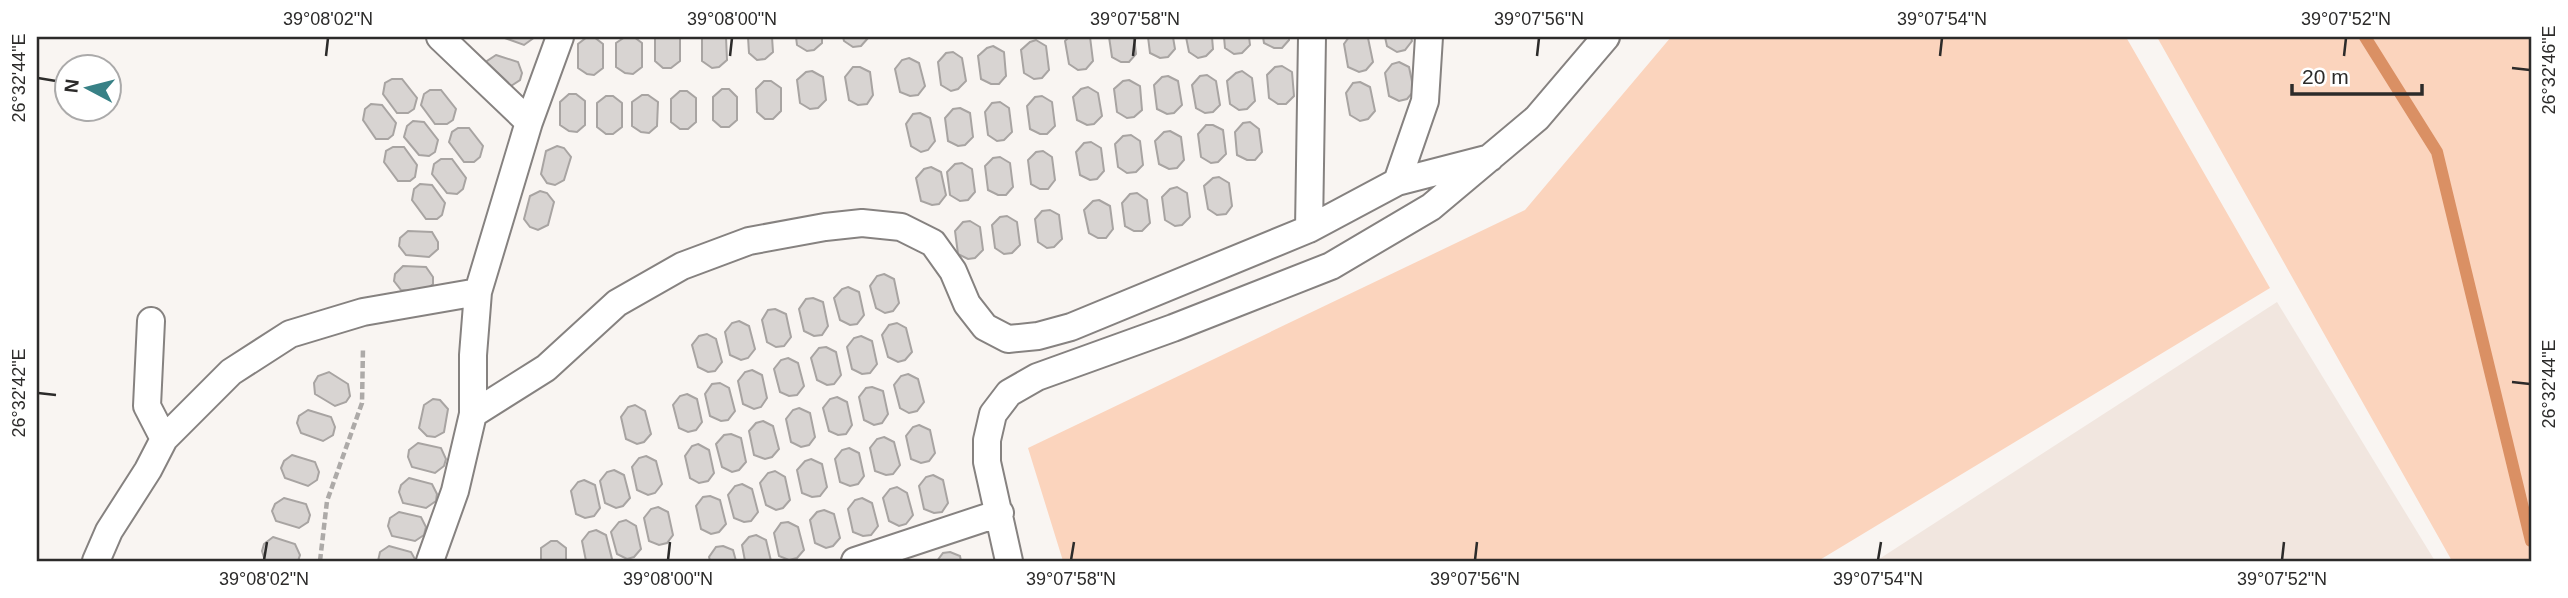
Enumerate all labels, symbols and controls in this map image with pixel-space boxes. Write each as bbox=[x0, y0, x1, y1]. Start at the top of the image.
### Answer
text: 39°08'02"N bbox=[283, 9, 373, 29]
text: 39°08'00"N bbox=[687, 9, 777, 29]
text: 39°07'58"N bbox=[1090, 9, 1180, 29]
text: 39°07'56"N bbox=[1494, 9, 1584, 29]
text: 39°07'54"N bbox=[1897, 9, 1987, 29]
text: 39°07'52"N bbox=[2301, 9, 2391, 29]
text: 26°32'46"E bbox=[2539, 25, 2559, 115]
text: 26°32'44"E bbox=[9, 33, 29, 123]
north arrow bbox=[52, 52, 122, 122]
scale bar bbox=[2292, 52, 2421, 96]
text: 20 m bbox=[2302, 65, 2349, 88]
text: N bbox=[60, 78, 83, 94]
text: 26°32'44"E bbox=[2539, 339, 2559, 429]
text: 26°32'42"E bbox=[9, 348, 29, 438]
text: 39°08'02"N bbox=[219, 569, 309, 589]
text: 39°08'00"N bbox=[623, 569, 713, 589]
text: 39°07'58"N bbox=[1026, 569, 1116, 589]
text: 39°07'56"N bbox=[1430, 569, 1520, 589]
text: 39°07'54"N bbox=[1833, 569, 1923, 589]
text: 39°07'52"N bbox=[2237, 569, 2327, 589]

